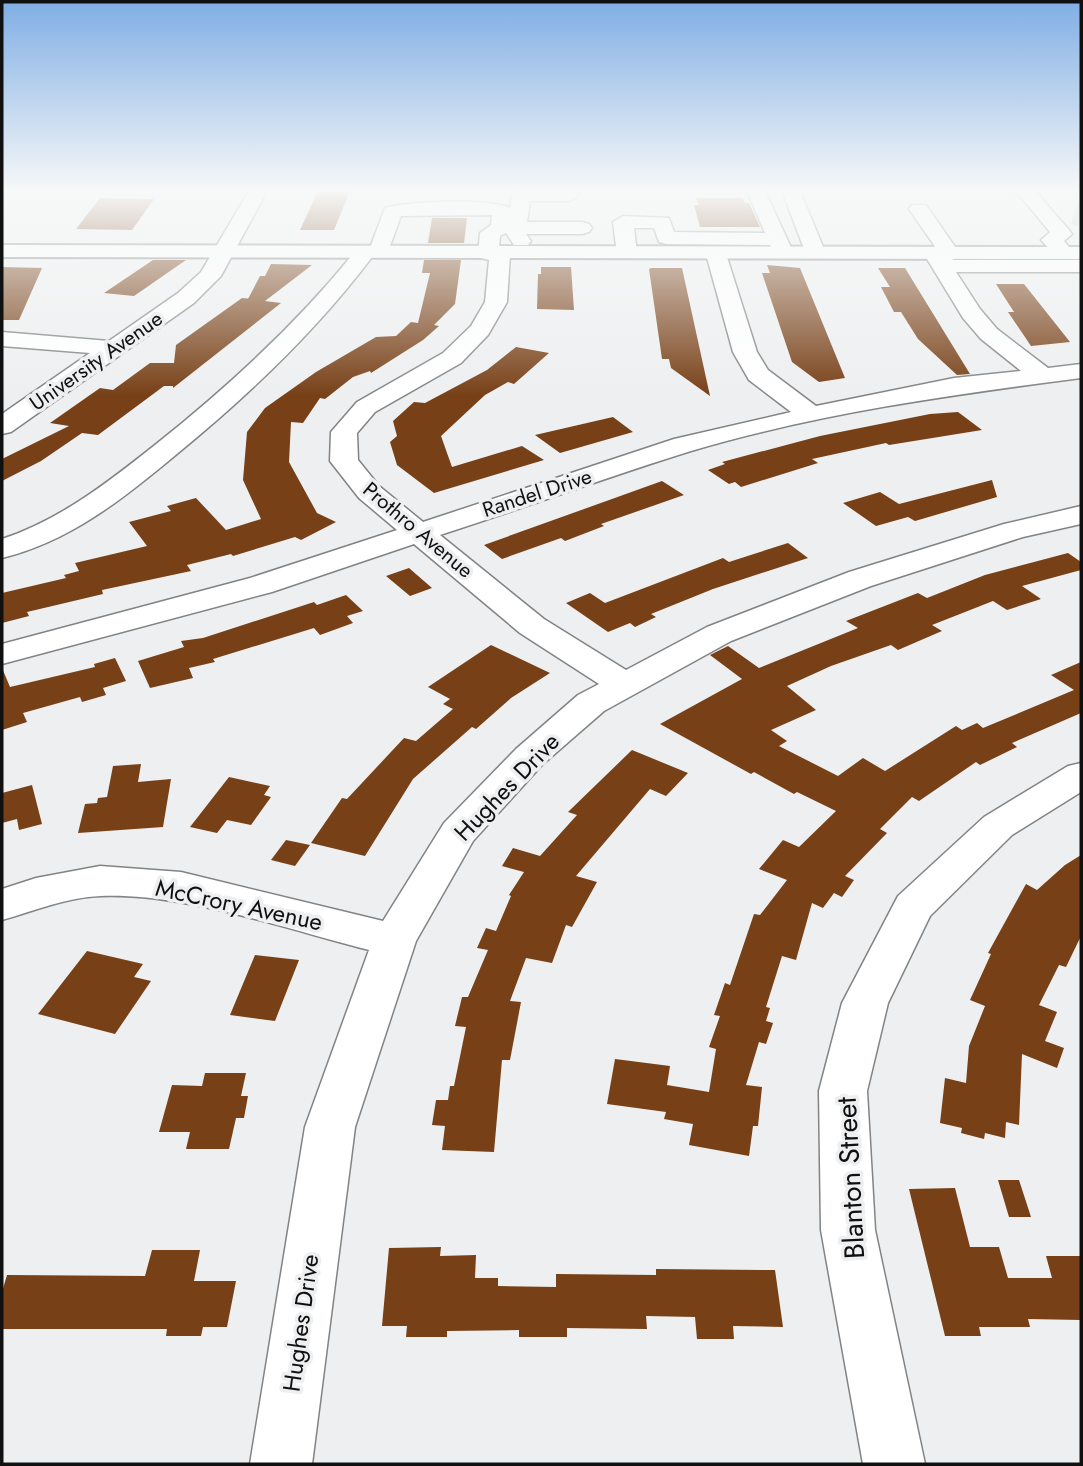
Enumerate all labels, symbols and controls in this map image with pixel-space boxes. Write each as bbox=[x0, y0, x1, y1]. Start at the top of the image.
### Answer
street label: University Avenue bbox=[23, 304, 169, 418]
street label: Randel Drive bbox=[478, 461, 596, 525]
street label: Prothro Avenue bbox=[356, 475, 480, 585]
street label: Hughes Drive bbox=[446, 725, 567, 849]
street label: McCrory Avenue bbox=[152, 870, 326, 939]
street label: Blanton Street bbox=[826, 1096, 875, 1260]
street label: Hughes Drive bbox=[274, 1252, 327, 1394]

